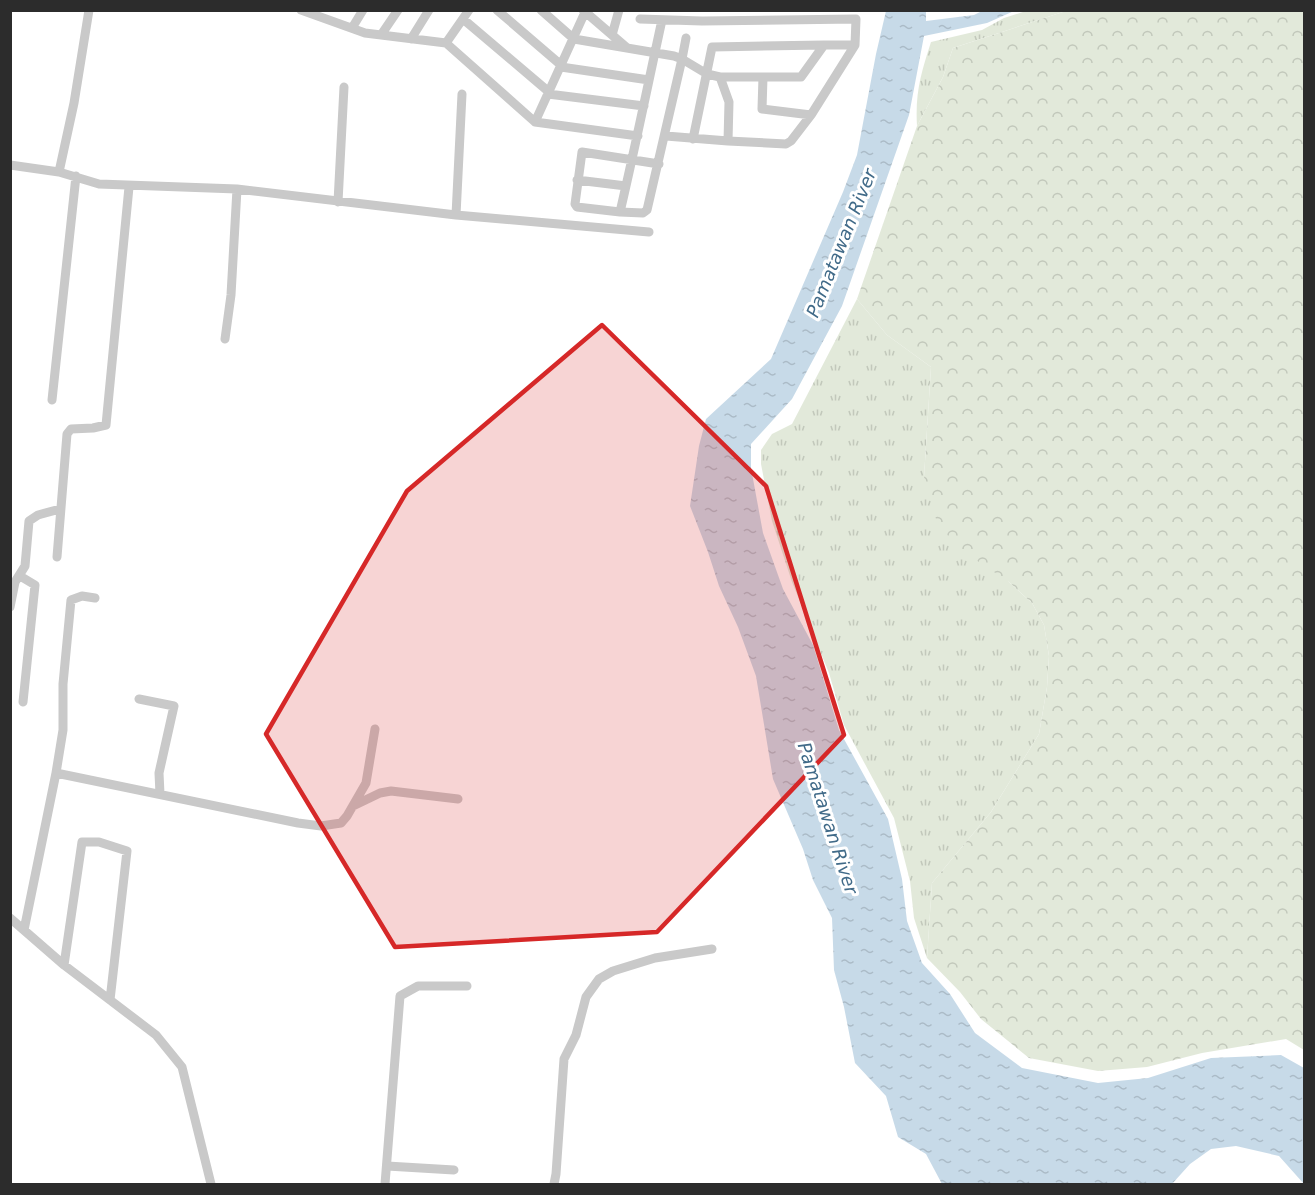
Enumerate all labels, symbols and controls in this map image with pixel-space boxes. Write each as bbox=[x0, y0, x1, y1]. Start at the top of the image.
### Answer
water label: Pamatawan River bbox=[802, 164, 881, 320]
water label: Pamatawan River bbox=[794, 740, 863, 898]

